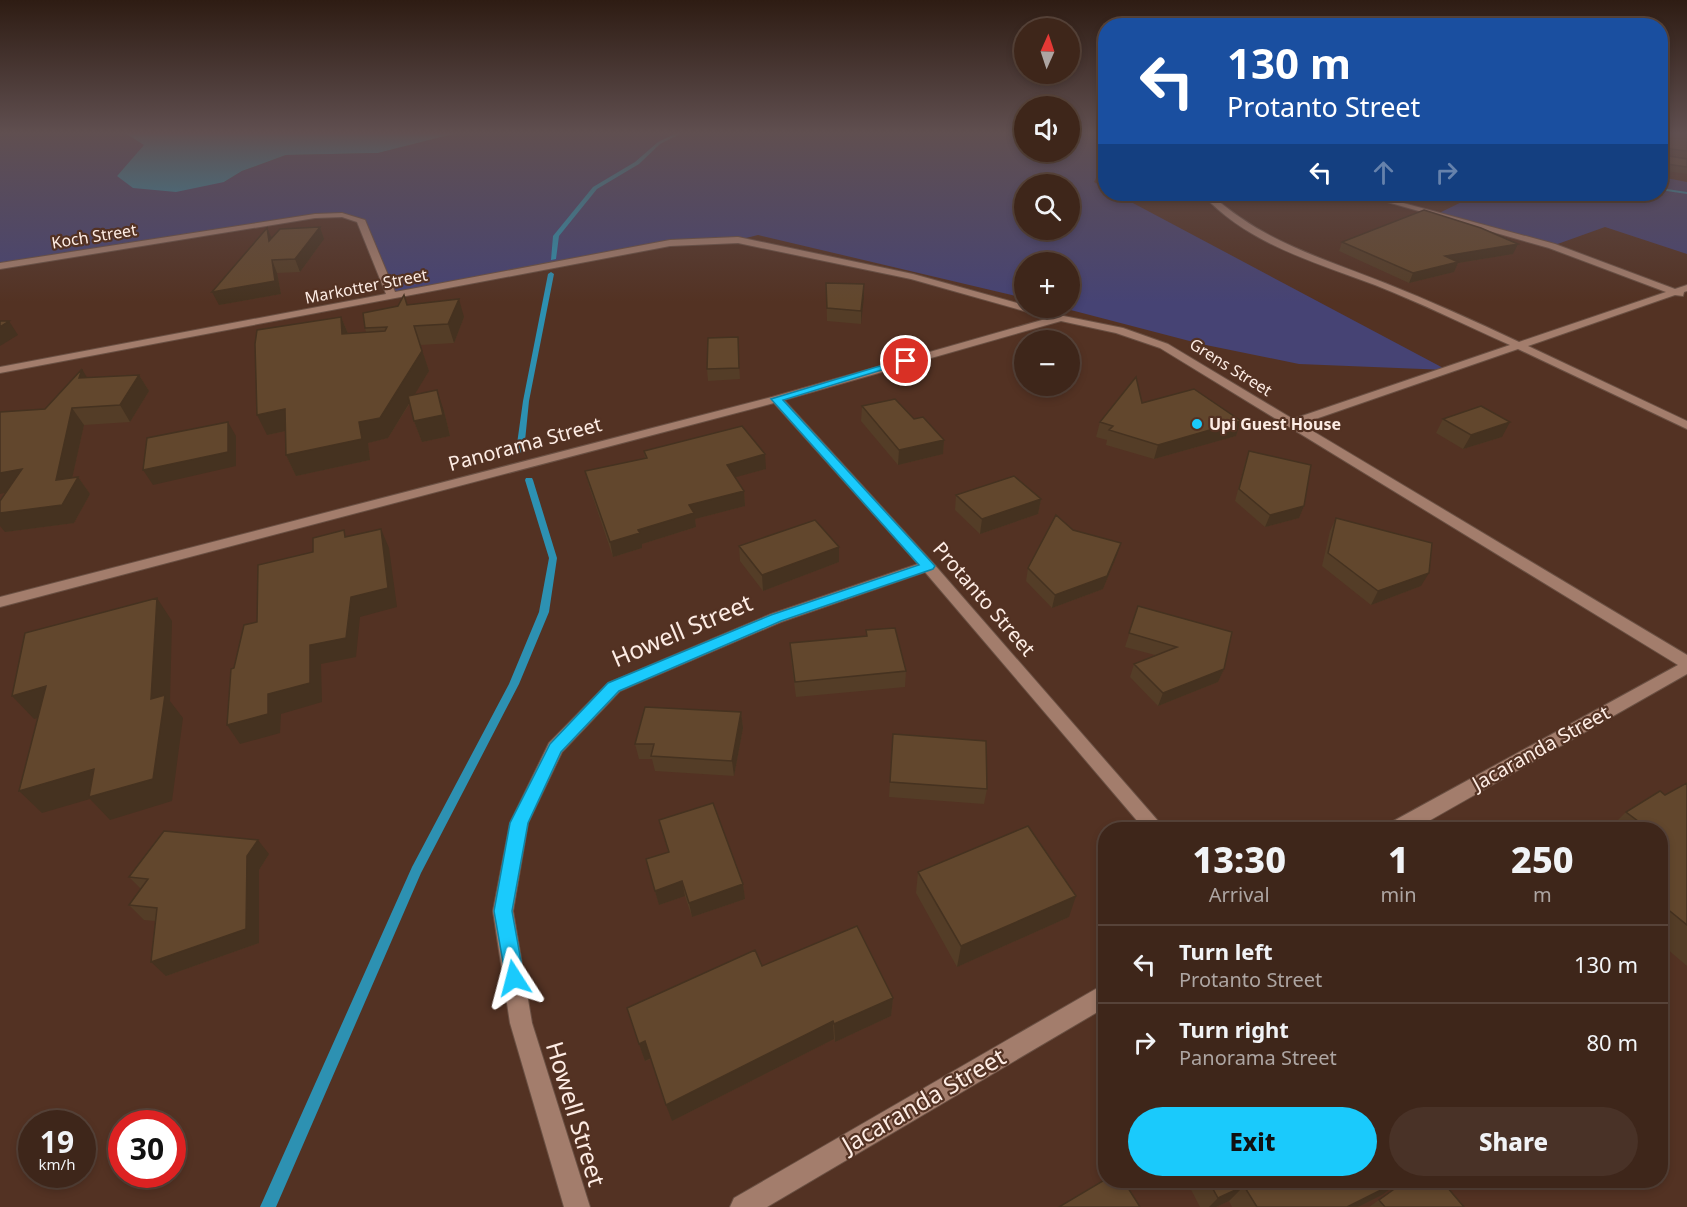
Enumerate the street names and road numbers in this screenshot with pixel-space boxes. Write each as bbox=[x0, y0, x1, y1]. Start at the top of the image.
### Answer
street label: Koch Street bbox=[50, 218, 138, 254]
street label: Markotter Street bbox=[303, 263, 429, 309]
street label: Grens Street bbox=[1186, 333, 1277, 401]
street label: Panorama Street bbox=[445, 410, 605, 477]
street label: Protanto Street bbox=[927, 536, 1042, 662]
street label: Howell Street bbox=[606, 585, 757, 674]
street label: Jacaranda Street bbox=[1465, 699, 1614, 798]
street label: Howell Street bbox=[539, 1037, 614, 1190]
street label: Jacaranda Street bbox=[834, 1039, 1012, 1161]

